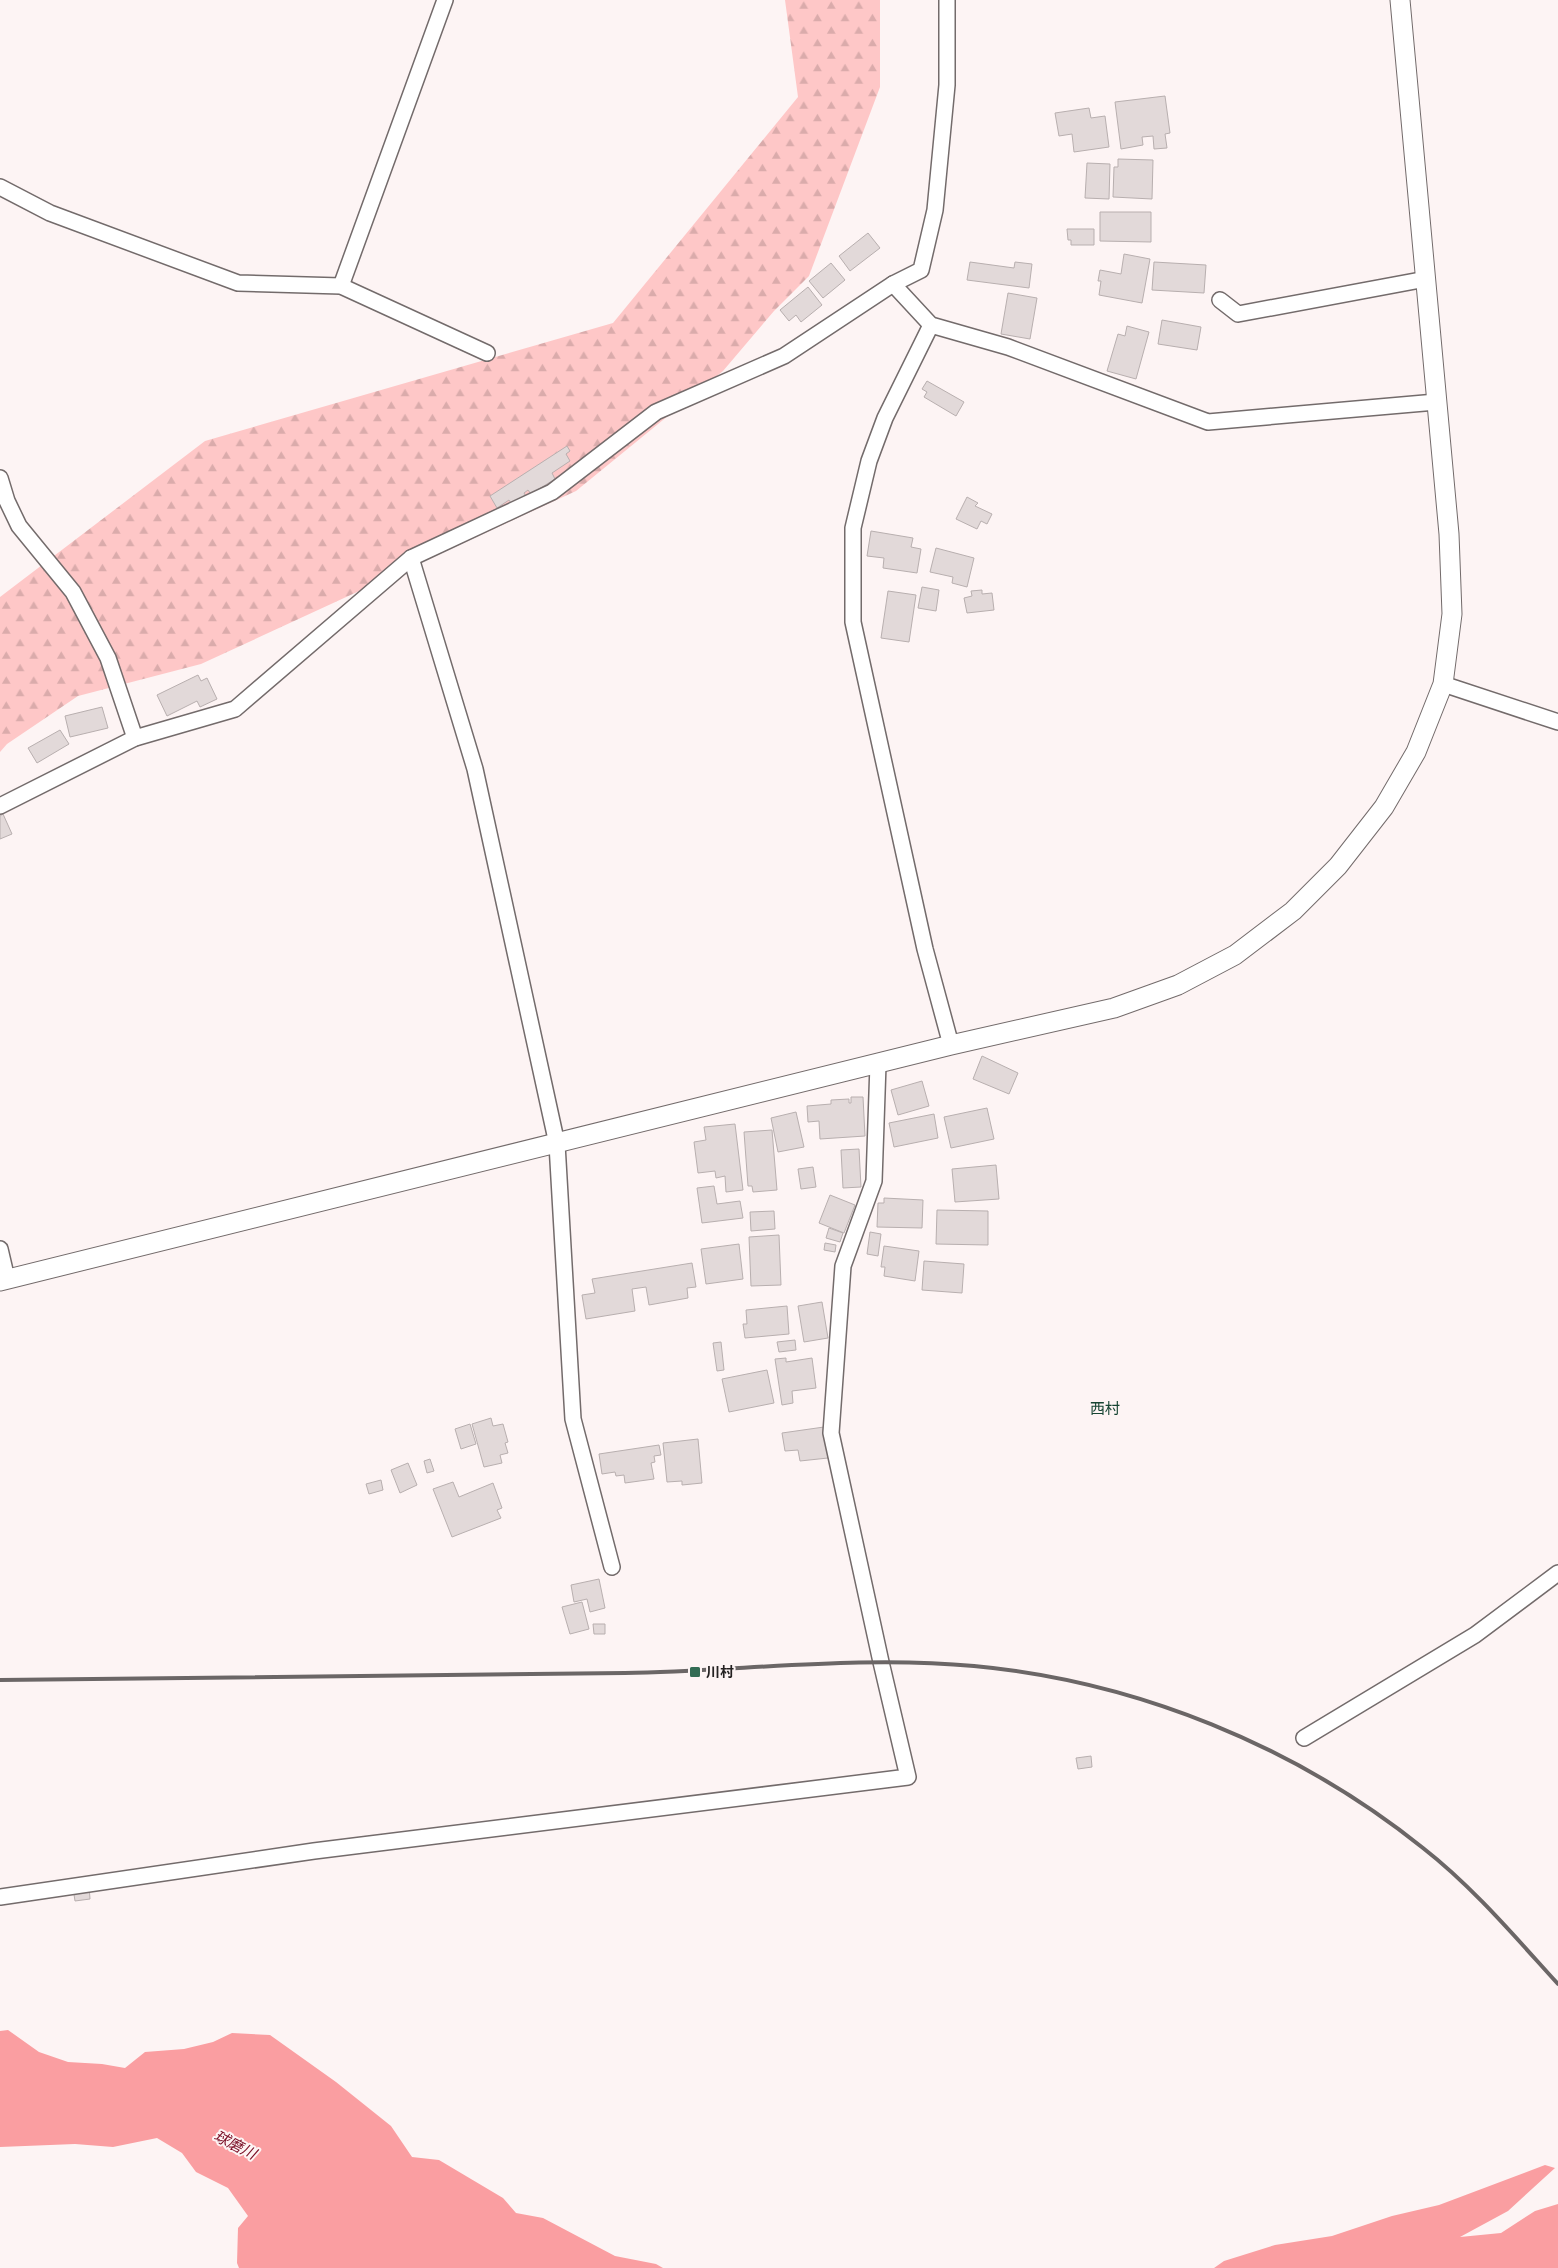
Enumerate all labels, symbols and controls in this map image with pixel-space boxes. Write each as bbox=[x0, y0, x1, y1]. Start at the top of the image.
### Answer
district label: 西村 bbox=[1090, 1400, 1120, 1418]
place label: 川村 bbox=[706, 1664, 734, 1681]
marker: 川村 bbox=[688, 1665, 702, 1679]
water label: 球磨川 bbox=[211, 2127, 261, 2164]

